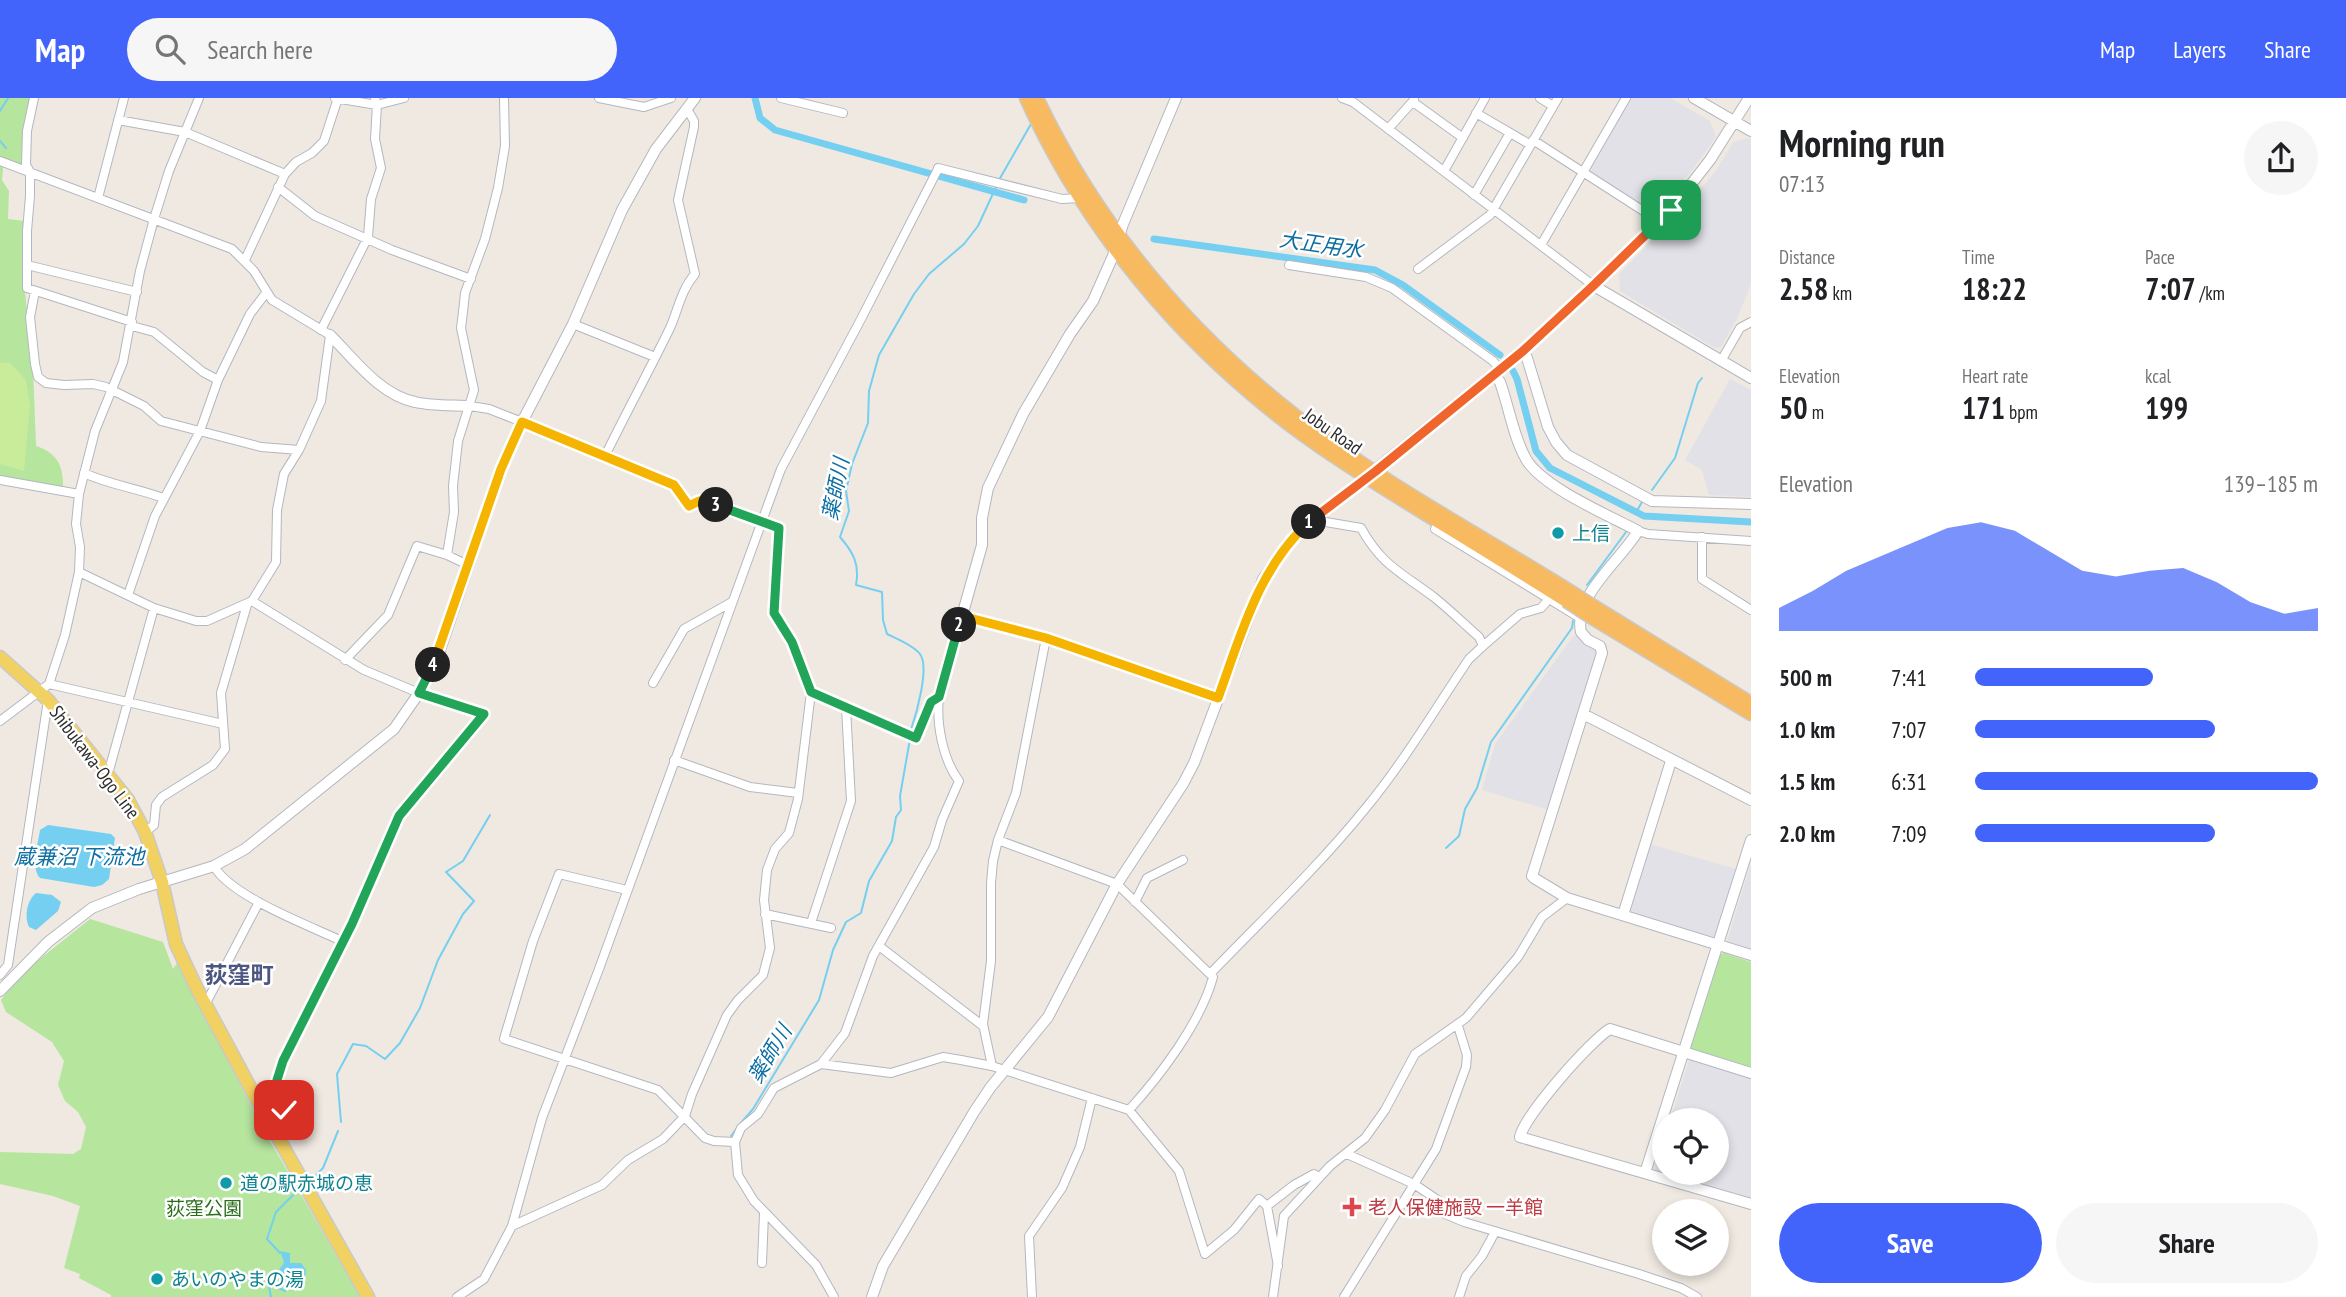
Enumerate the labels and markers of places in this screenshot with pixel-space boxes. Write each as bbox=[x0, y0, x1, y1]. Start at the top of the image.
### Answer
pin bbox=[1641, 180, 1701, 240]
pin: 3 bbox=[698, 488, 734, 522]
pin: 1 bbox=[1292, 504, 1326, 540]
place label: 上信 bbox=[1572, 521, 1610, 545]
marker: 上信 bbox=[1550, 525, 1566, 541]
pin: 2 bbox=[942, 608, 976, 642]
pin: 4 bbox=[416, 648, 450, 682]
pin bbox=[254, 1080, 314, 1140]
place label: 道の駅赤城の恵 bbox=[240, 1171, 373, 1195]
marker: 道の駅赤城の恵 bbox=[218, 1175, 234, 1191]
place label: 老人保健施設 一羊館 bbox=[1368, 1195, 1543, 1219]
marker: 老人保健施設 一羊館 bbox=[1342, 1197, 1362, 1217]
place label: あいのやまの湯 bbox=[171, 1267, 304, 1291]
marker: あいのやまの湯 bbox=[149, 1271, 165, 1287]

